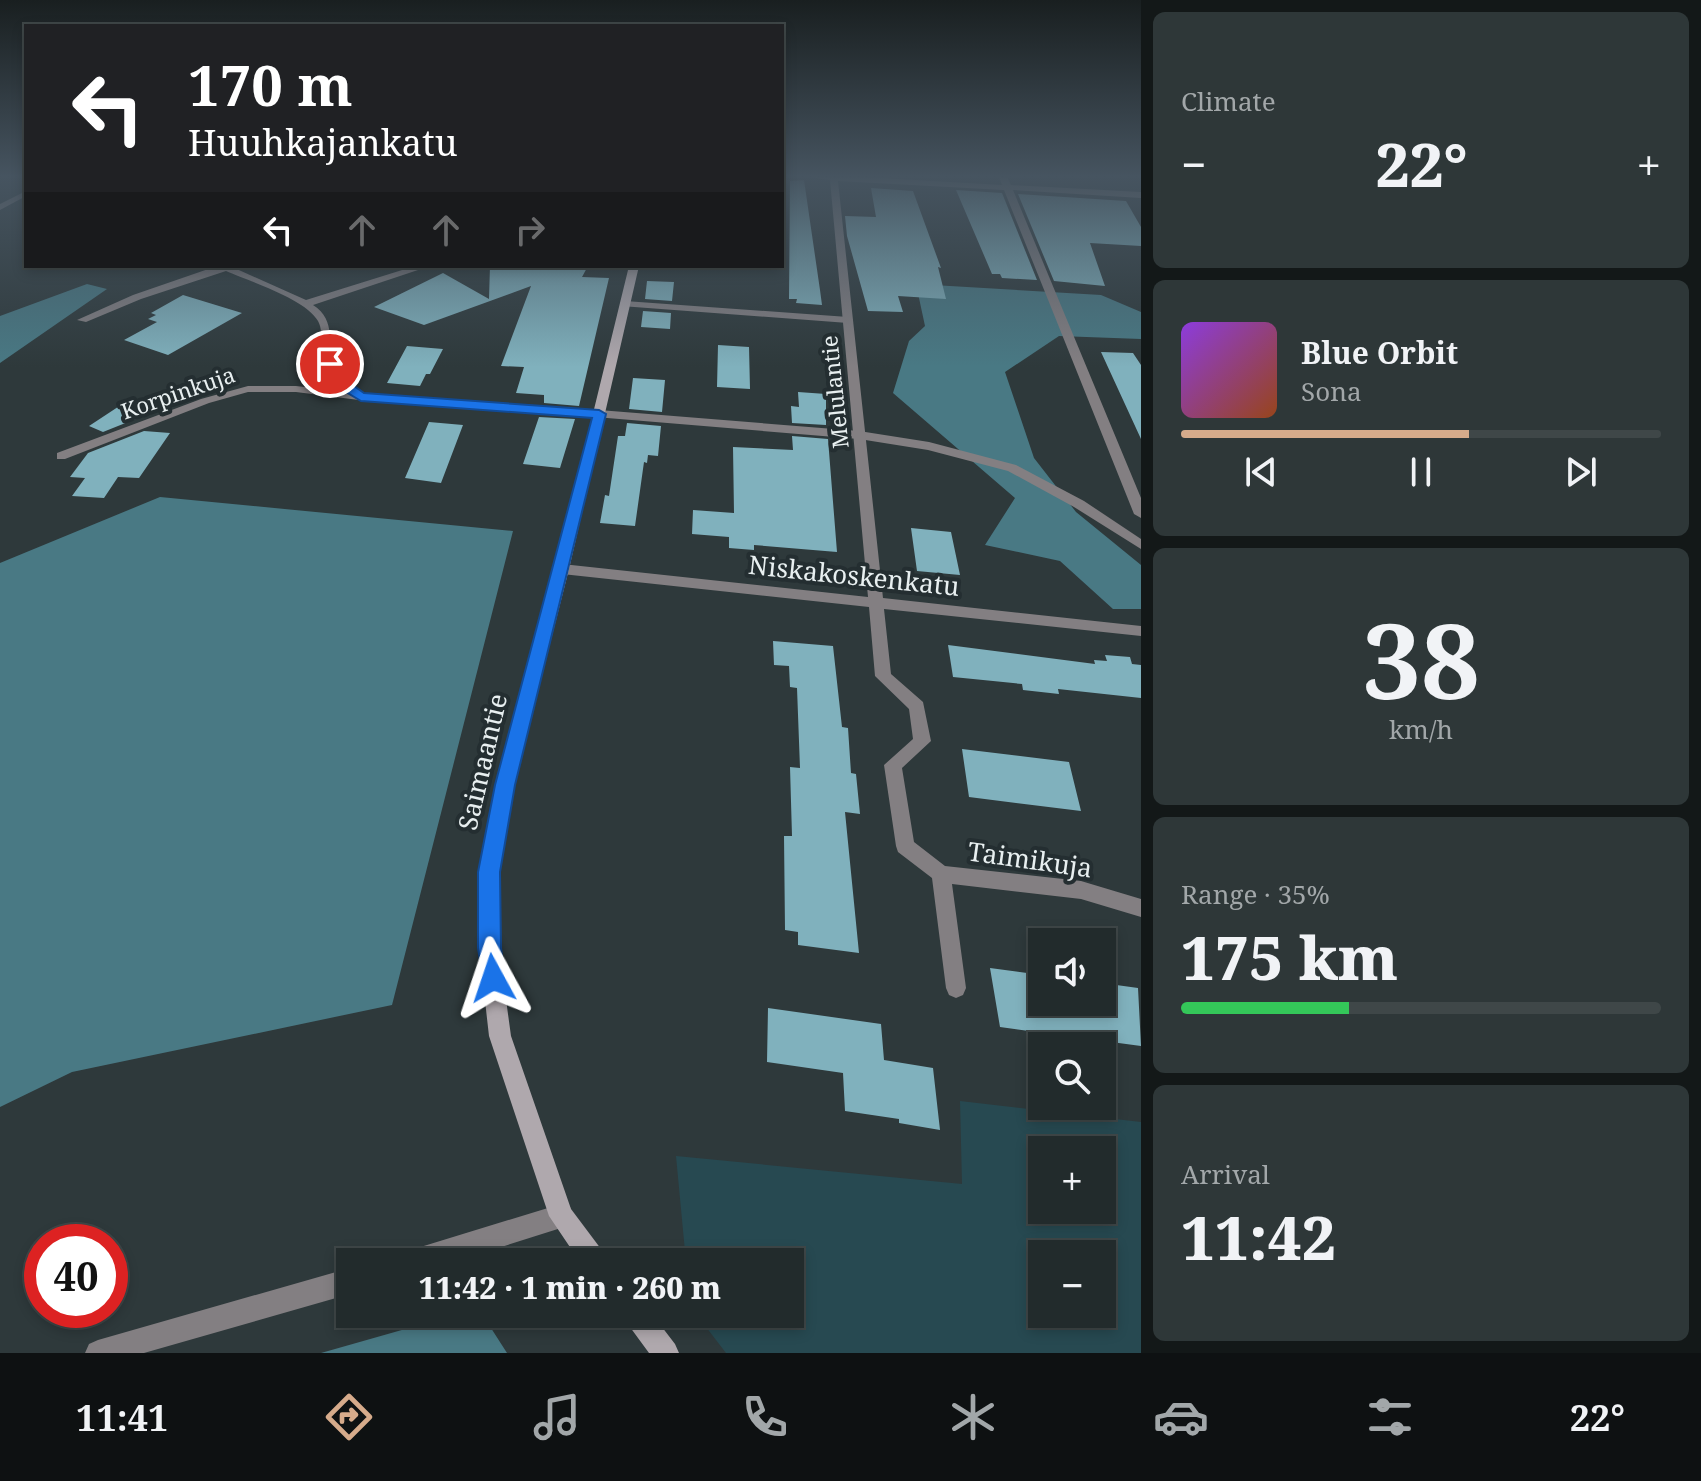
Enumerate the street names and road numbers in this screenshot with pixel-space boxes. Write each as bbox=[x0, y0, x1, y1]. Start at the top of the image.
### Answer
street label: Melulantie bbox=[813, 334, 855, 450]
street label: Korpinkuja bbox=[117, 359, 239, 426]
street label: Niskakoskenkatu bbox=[747, 546, 961, 604]
street label: Saimaantie bbox=[449, 690, 515, 834]
street label: Taimikuja bbox=[966, 832, 1095, 886]

